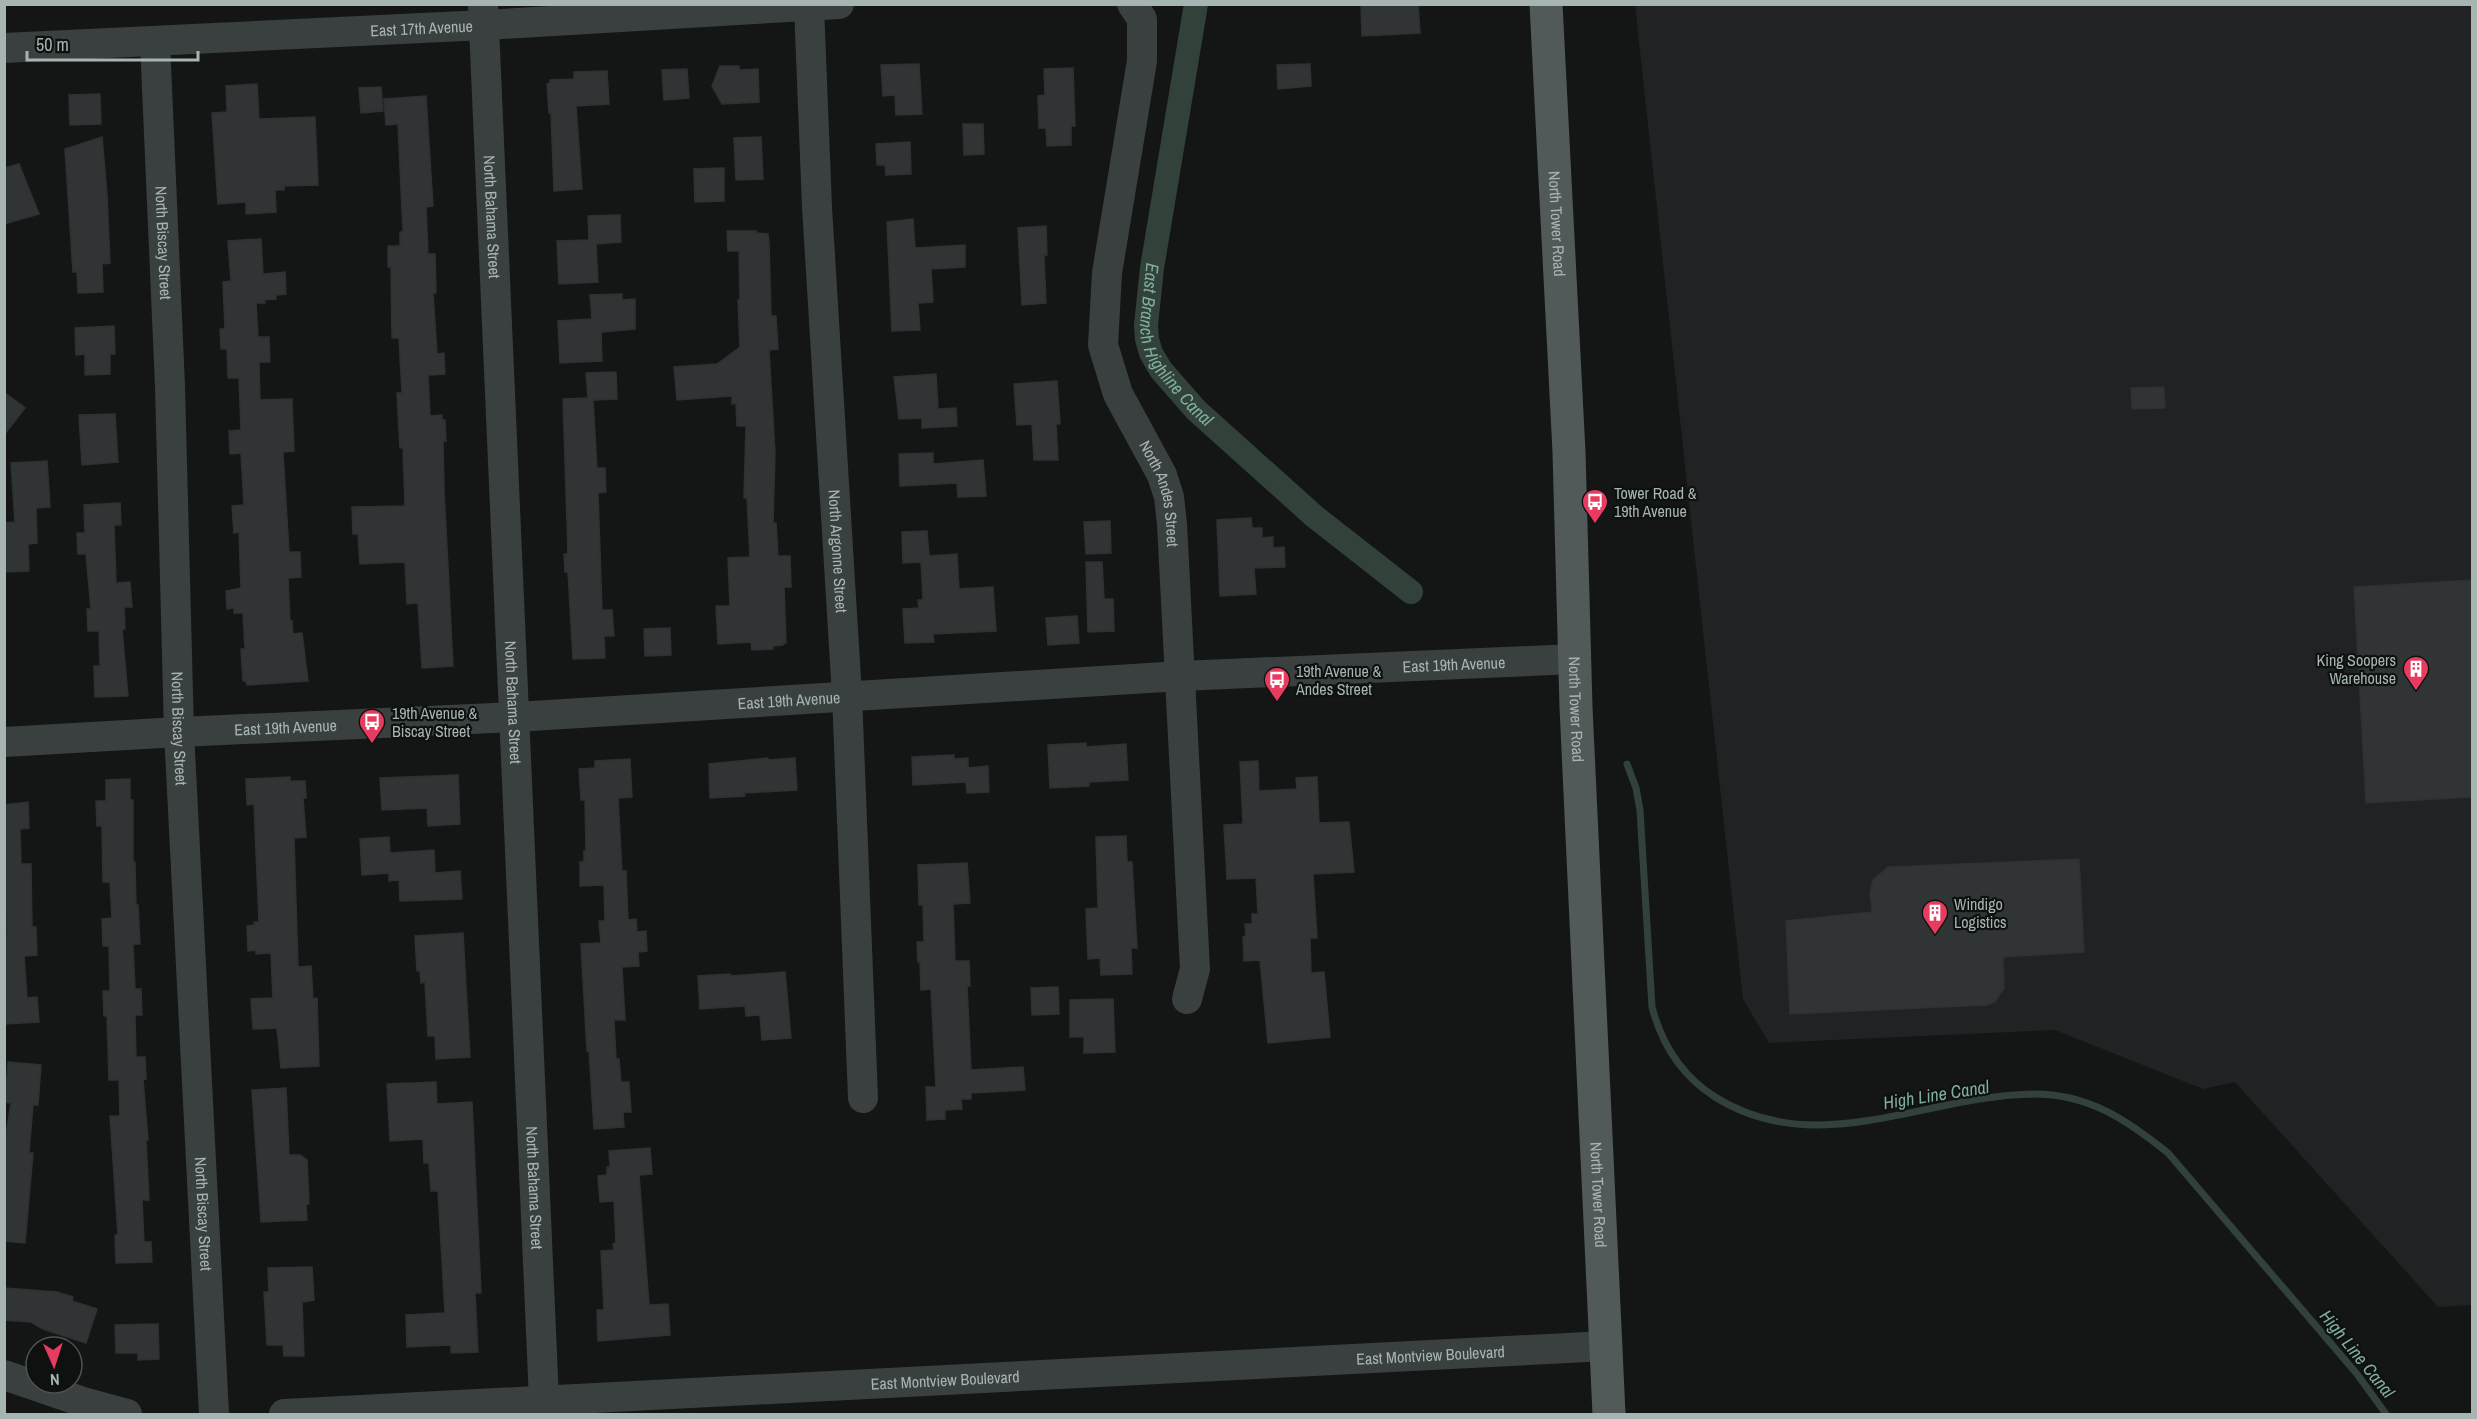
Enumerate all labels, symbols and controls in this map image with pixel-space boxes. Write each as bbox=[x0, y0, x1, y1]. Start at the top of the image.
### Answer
street label: East 17th Avenue bbox=[370, 15, 473, 41]
scale bar bbox=[27, 24, 198, 62]
text: 50 m bbox=[36, 32, 69, 57]
street label: North Bahama Street bbox=[479, 155, 506, 279]
street label: North Tower Road bbox=[1544, 170, 1571, 277]
street label: North Biscay Street bbox=[150, 185, 177, 301]
water label: East Branch Highline Canal bbox=[1134, 262, 1219, 432]
street label: North Andes Street bbox=[1134, 436, 1184, 548]
place label: Tower Road & 19th Avenue bbox=[1614, 482, 1697, 522]
bus stop icon: Tower Road & 19th Avenue bbox=[1580, 487, 1610, 525]
street label: North Argonne Street bbox=[823, 489, 853, 614]
street label: North Bahama Street bbox=[500, 640, 527, 765]
place label: King Soopers Warehouse bbox=[2316, 649, 2396, 689]
street label: East 19th Avenue bbox=[1402, 651, 1506, 677]
building icon: King Soopers Warehouse bbox=[2401, 654, 2431, 692]
street label: North Tower Road bbox=[1564, 656, 1590, 763]
place label: 19th Avenue & Andes Street bbox=[1295, 660, 1381, 700]
bus stop icon: 19th Avenue & Andes Street bbox=[1262, 665, 1292, 703]
street label: North Biscay Street bbox=[166, 671, 193, 786]
street label: East 19th Avenue bbox=[737, 686, 841, 714]
place label: 19th Avenue & Biscay Street bbox=[392, 702, 477, 742]
bus stop icon: 19th Avenue & Biscay Street bbox=[357, 707, 387, 745]
street label: East 19th Avenue bbox=[234, 714, 337, 741]
place label: Windigo Logistics bbox=[1954, 893, 2007, 933]
building icon: Windigo Logistics bbox=[1920, 898, 1950, 936]
water label: High Line Canal bbox=[1881, 1074, 1991, 1115]
street label: North Bahama Street bbox=[521, 1126, 548, 1250]
street label: North Tower Road bbox=[1585, 1142, 1612, 1248]
street label: North Biscay Street bbox=[190, 1156, 218, 1272]
water label: High Line Canal bbox=[2314, 1304, 2401, 1404]
north arrow bbox=[24, 1335, 84, 1395]
street label: East Montview Boulevard bbox=[1356, 1340, 1505, 1370]
street label: East Montview Boulevard bbox=[870, 1365, 1020, 1395]
text: N bbox=[49, 1369, 60, 1391]

